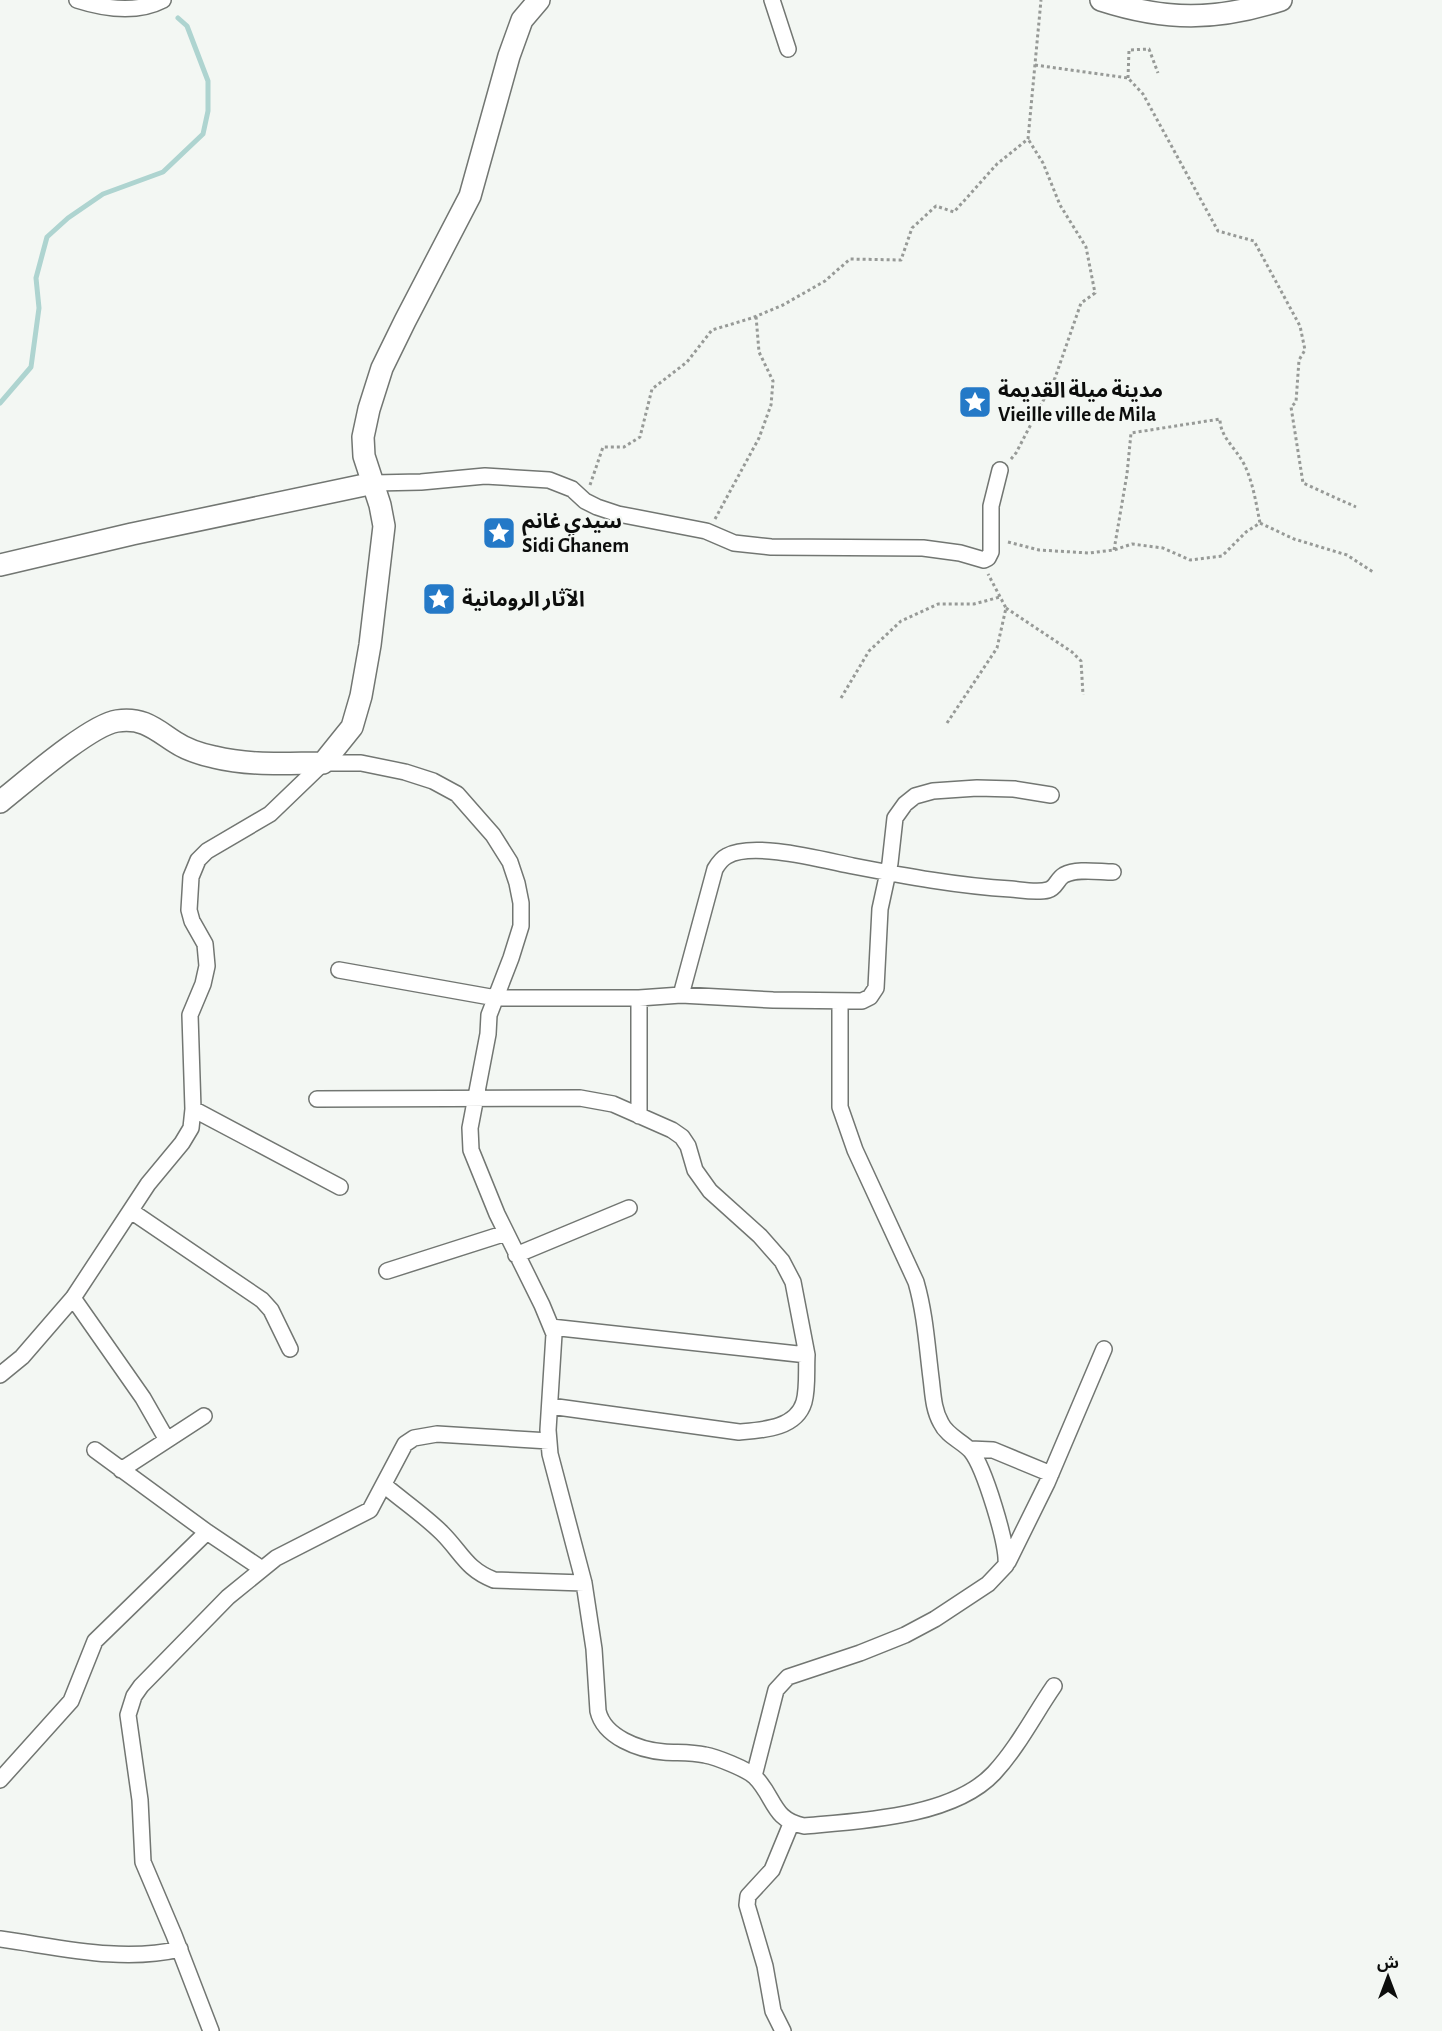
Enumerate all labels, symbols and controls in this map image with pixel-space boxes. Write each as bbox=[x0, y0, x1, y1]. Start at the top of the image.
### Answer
place label: مدينة ميلة القديمة Vieille ville de Mila bbox=[998, 379, 1163, 425]
place icon: مدينة ميلة القديمة Vieille ville de Mila bbox=[957, 384, 993, 420]
place label: سيدي غانم Sidi Ghanem bbox=[522, 511, 629, 556]
place icon: سيدي غانم Sidi Ghanem bbox=[481, 515, 517, 551]
place icon: الآثار الرومانية bbox=[421, 581, 457, 617]
place label: الآثار الرومانية bbox=[462, 588, 585, 611]
north arrow bbox=[1358, 1947, 1418, 2007]
text: ش bbox=[1377, 1955, 1399, 1972]

